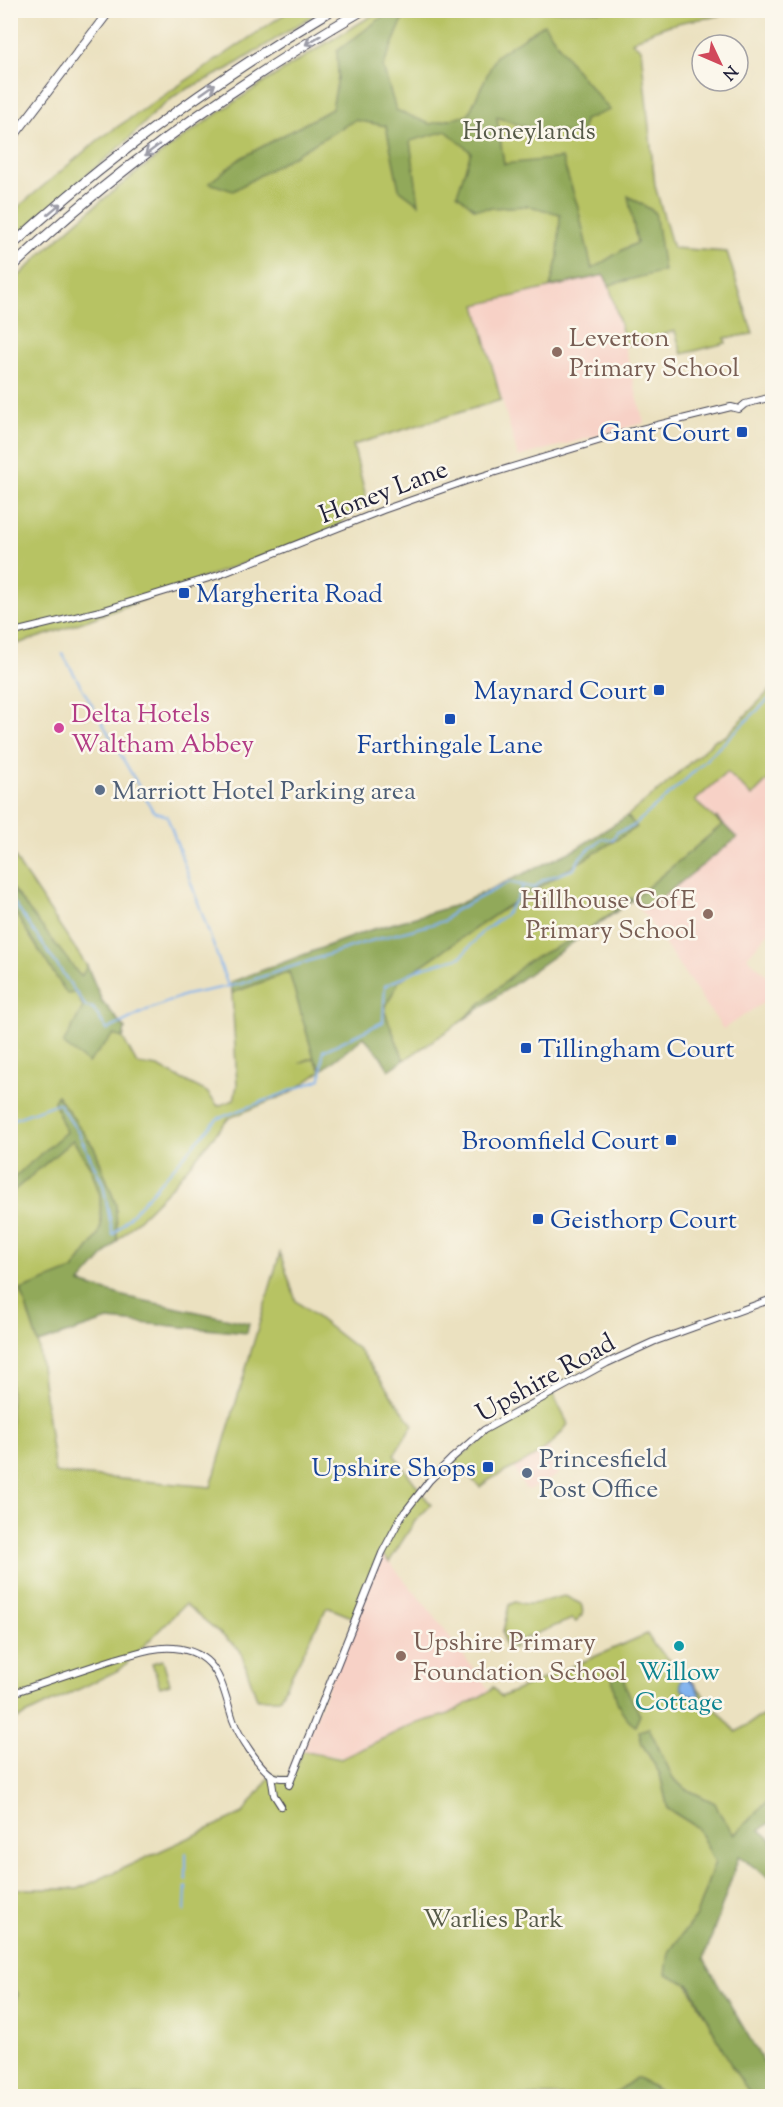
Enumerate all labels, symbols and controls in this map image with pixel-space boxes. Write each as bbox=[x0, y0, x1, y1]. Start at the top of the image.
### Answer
north arrow bbox=[690, 33, 750, 93]
one-way arrow bbox=[305, 35, 322, 47]
text: N bbox=[716, 59, 742, 84]
one-way arrow bbox=[200, 83, 216, 95]
park label: Honeylands bbox=[462, 114, 596, 151]
one-way arrow bbox=[144, 144, 160, 156]
one-way arrow bbox=[46, 202, 62, 215]
place label: Leverton Primary School bbox=[569, 321, 739, 388]
marker: Leverton Primary School bbox=[550, 345, 564, 359]
place label: Gant Court bbox=[599, 416, 730, 453]
marker: Gant Court bbox=[735, 425, 749, 439]
street label: Honey Lane bbox=[314, 452, 454, 535]
place label: Margherita Road bbox=[196, 577, 383, 614]
marker: Margherita Road bbox=[177, 586, 191, 600]
place label: Maynard Court bbox=[474, 674, 647, 711]
marker: Maynard Court bbox=[652, 683, 666, 697]
place label: Delta Hotels Waltham Abbey bbox=[71, 697, 254, 764]
marker: Farthingale Lane bbox=[443, 712, 457, 726]
marker: Delta Hotels Waltham Abbey bbox=[52, 721, 66, 735]
place label: Farthingale Lane bbox=[357, 728, 543, 765]
place label: Marriott Hotel Parking area bbox=[112, 774, 416, 811]
marker: Marriott Hotel Parking area bbox=[93, 783, 107, 797]
place label: Hillhouse CofE Primary School bbox=[520, 883, 696, 950]
marker: Hillhouse CofE Primary School bbox=[701, 907, 715, 921]
place label: Tillingham Court bbox=[538, 1032, 735, 1069]
marker: Tillingham Court bbox=[519, 1041, 533, 1055]
place label: Broomfield Court bbox=[462, 1124, 659, 1161]
marker: Broomfield Court bbox=[664, 1133, 678, 1147]
place label: Geisthorp Court bbox=[550, 1203, 737, 1240]
marker: Geisthorp Court bbox=[531, 1212, 545, 1226]
street label: Upshire Road bbox=[470, 1325, 623, 1433]
place label: Princesfield Post Office bbox=[539, 1442, 668, 1509]
place label: Upshire Shops bbox=[311, 1451, 476, 1488]
marker: Upshire Shops bbox=[481, 1460, 495, 1474]
marker: Princesfield Post Office bbox=[520, 1466, 534, 1480]
place label: Upshire Primary Foundation School bbox=[413, 1625, 627, 1692]
marker: Willow Cottage bbox=[672, 1639, 686, 1653]
marker: Upshire Primary Foundation School bbox=[394, 1649, 408, 1663]
place label: Willow Cottage bbox=[635, 1655, 723, 1722]
park label: Warlies Park bbox=[423, 1902, 563, 1939]

